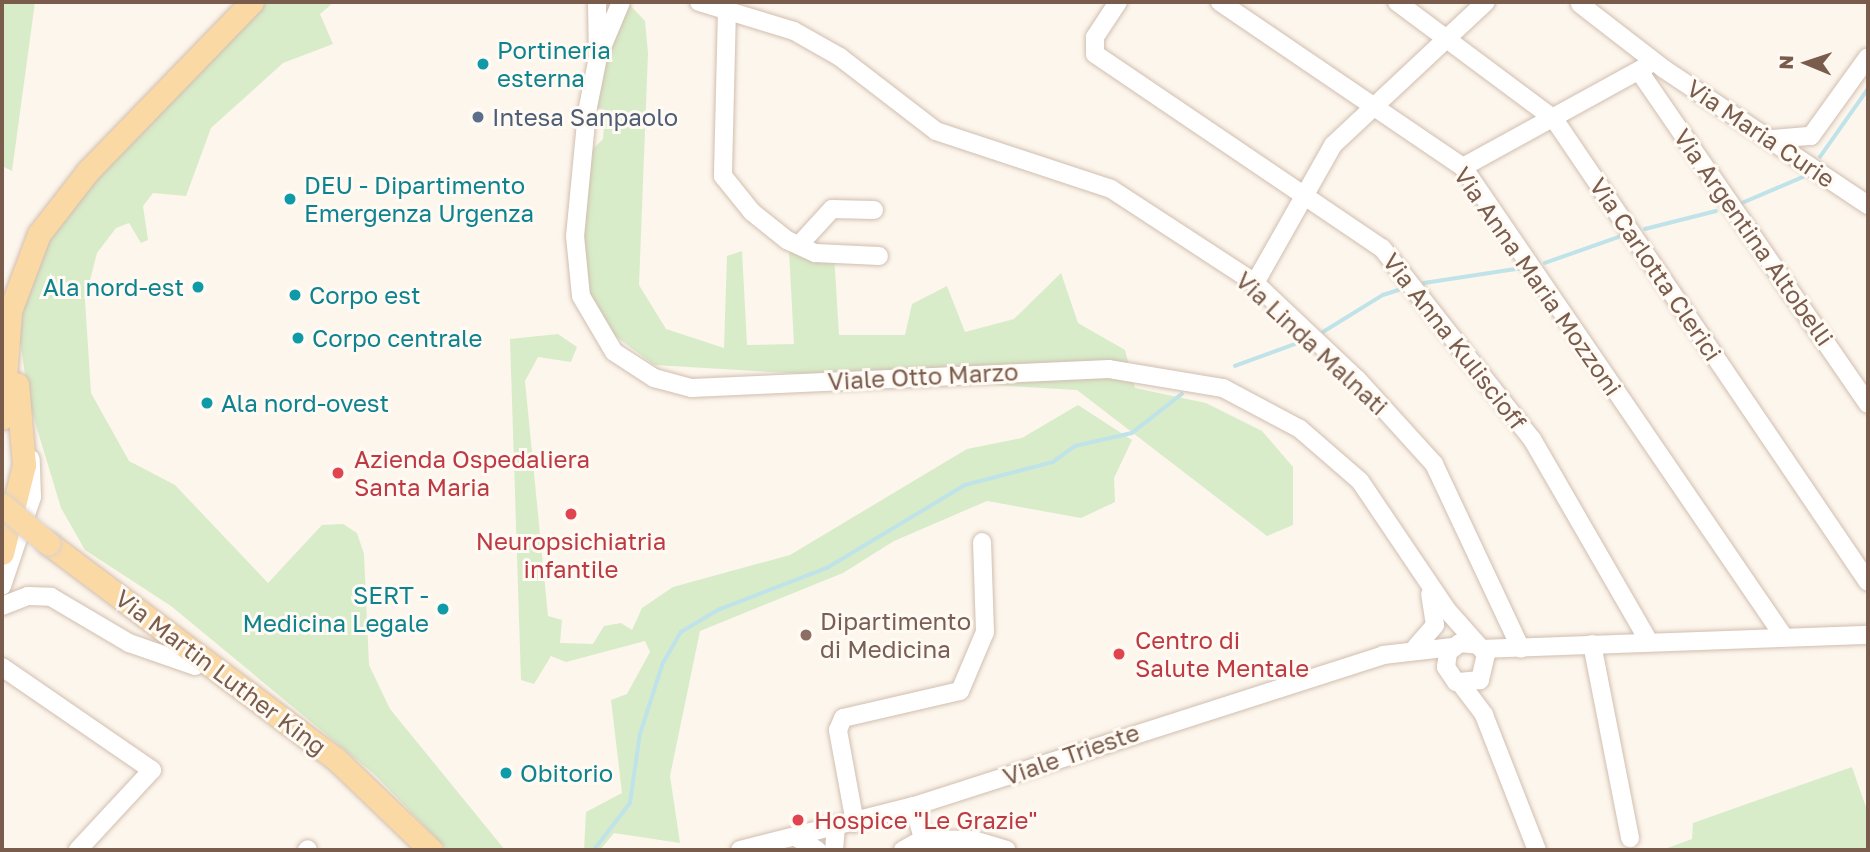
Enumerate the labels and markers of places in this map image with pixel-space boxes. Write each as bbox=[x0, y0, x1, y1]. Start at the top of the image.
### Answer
place label: Portineria esterna bbox=[497, 36, 611, 92]
marker: Portineria esterna bbox=[475, 56, 491, 72]
place label: Intesa Sanpaolo bbox=[492, 103, 678, 131]
marker: Intesa Sanpaolo bbox=[470, 109, 486, 125]
place label: DEU - Dipartimento Emergenza Urgenza bbox=[304, 171, 534, 227]
marker: DEU - Dipartimento Emergenza Urgenza bbox=[282, 191, 298, 207]
place label: Ala nord-est bbox=[43, 273, 184, 301]
marker: Ala nord-est bbox=[190, 279, 206, 295]
place label: Corpo est bbox=[309, 281, 420, 309]
marker: Corpo est bbox=[287, 287, 303, 303]
place label: Corpo centrale bbox=[312, 324, 482, 352]
marker: Corpo centrale bbox=[290, 330, 306, 346]
place label: Ala nord-ovest bbox=[221, 389, 389, 417]
marker: Ala nord-ovest bbox=[199, 395, 215, 411]
place label: Azienda Ospedaliera Santa Maria bbox=[354, 445, 590, 501]
marker: Azienda Ospedaliera Santa Maria bbox=[328, 463, 348, 483]
marker: Neuropsichiatria infantile bbox=[561, 504, 581, 524]
place label: Neuropsichiatria infantile bbox=[476, 527, 666, 583]
place label: SERT - Medicina Legale bbox=[242, 581, 429, 637]
marker: SERT - Medicina Legale bbox=[435, 601, 451, 617]
place label: Dipartimento di Medicina bbox=[820, 607, 971, 663]
place label: Centro di Salute Mentale bbox=[1135, 626, 1309, 682]
marker: Dipartimento di Medicina bbox=[798, 627, 814, 643]
marker: Centro di Salute Mentale bbox=[1109, 644, 1129, 664]
place label: Obitorio bbox=[520, 759, 613, 787]
marker: Obitorio bbox=[498, 765, 514, 781]
place label: Hospice "Le Grazie" bbox=[814, 806, 1038, 834]
marker: Hospice "Le Grazie" bbox=[788, 810, 808, 830]

